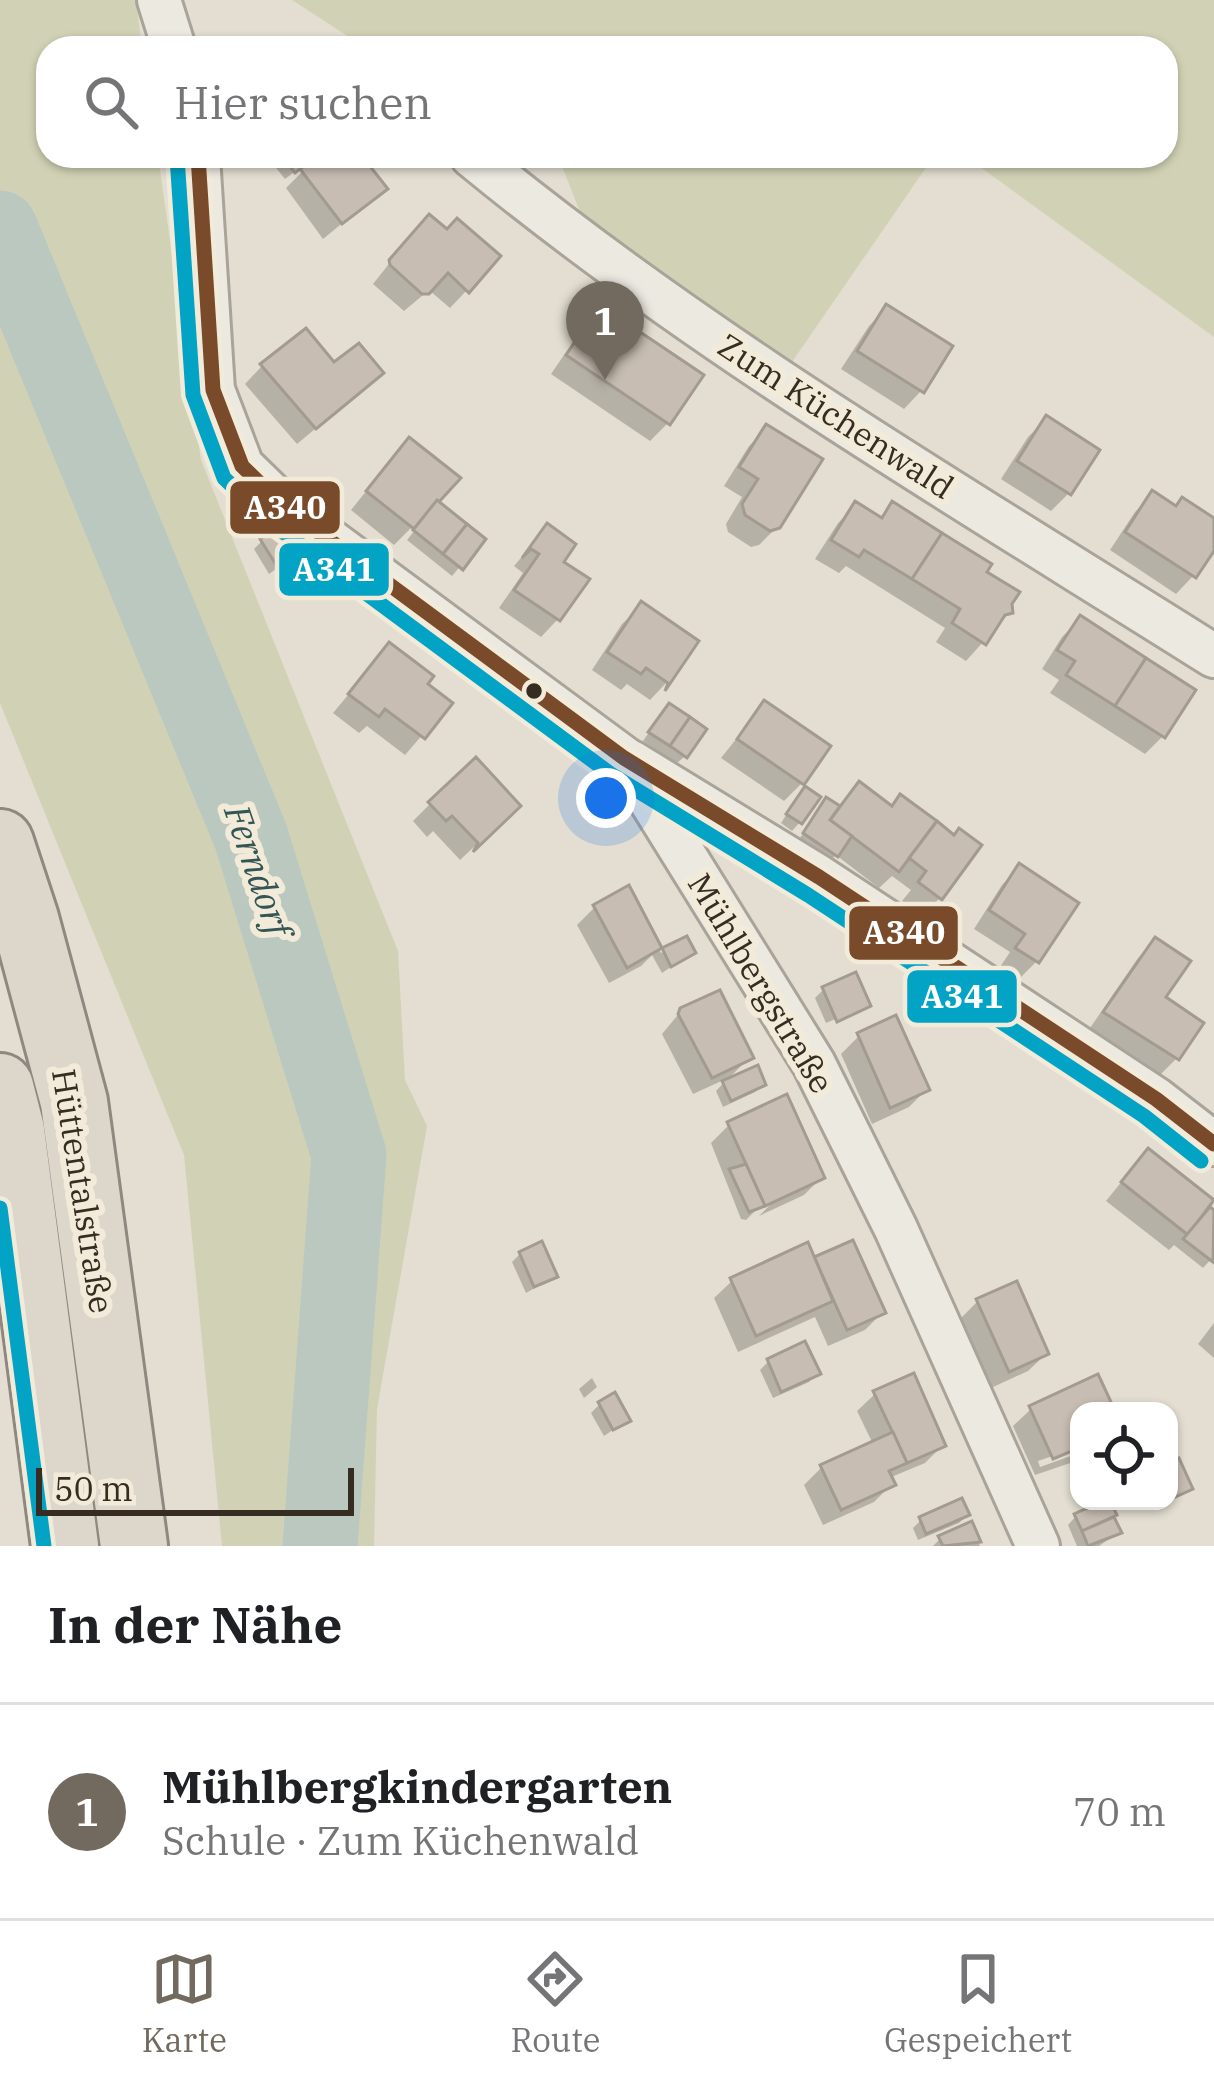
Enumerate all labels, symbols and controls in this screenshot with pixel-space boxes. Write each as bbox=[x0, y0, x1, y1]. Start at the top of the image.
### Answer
search box bbox=[36, 36, 1178, 168]
icon: search bbox=[78, 69, 144, 135]
text: Hier suchen bbox=[174, 73, 432, 131]
pin: 1 bbox=[566, 281, 644, 380]
street label: Zum Küchenwald bbox=[710, 323, 962, 508]
line badge: A340 bbox=[228, 479, 342, 536]
text: A340 bbox=[244, 485, 326, 528]
line badge: A341 bbox=[277, 541, 391, 598]
text: A341 bbox=[293, 547, 375, 590]
unlabelled marker bbox=[523, 680, 545, 702]
your location bbox=[576, 768, 636, 828]
water label: Ferndorf bbox=[214, 797, 305, 948]
street label: Mühlbergstraße bbox=[679, 865, 844, 1101]
line badge: A340 bbox=[847, 904, 960, 962]
text: A340 bbox=[863, 910, 945, 953]
line badge: A341 bbox=[905, 968, 1019, 1025]
text: A341 bbox=[921, 974, 1003, 1017]
street label: Hüttentalstraße bbox=[43, 1066, 124, 1316]
map controls bbox=[1070, 1402, 1178, 1510]
button: locate bbox=[1070, 1402, 1178, 1510]
scale bar bbox=[36, 1462, 354, 1515]
text: 50 m bbox=[54, 1467, 133, 1510]
text: In der Nähe bbox=[48, 1591, 342, 1657]
text: Mühlbergkindergarten bbox=[162, 1757, 672, 1815]
text: 1 bbox=[75, 1786, 99, 1837]
text: 70 m bbox=[1073, 1786, 1166, 1837]
text: Schule · Zum Küchenwald bbox=[162, 1815, 639, 1866]
tab: Karte bbox=[142, 1946, 227, 2061]
tab: Route bbox=[510, 1946, 601, 2061]
tab: Gespeichert bbox=[884, 1946, 1072, 2061]

